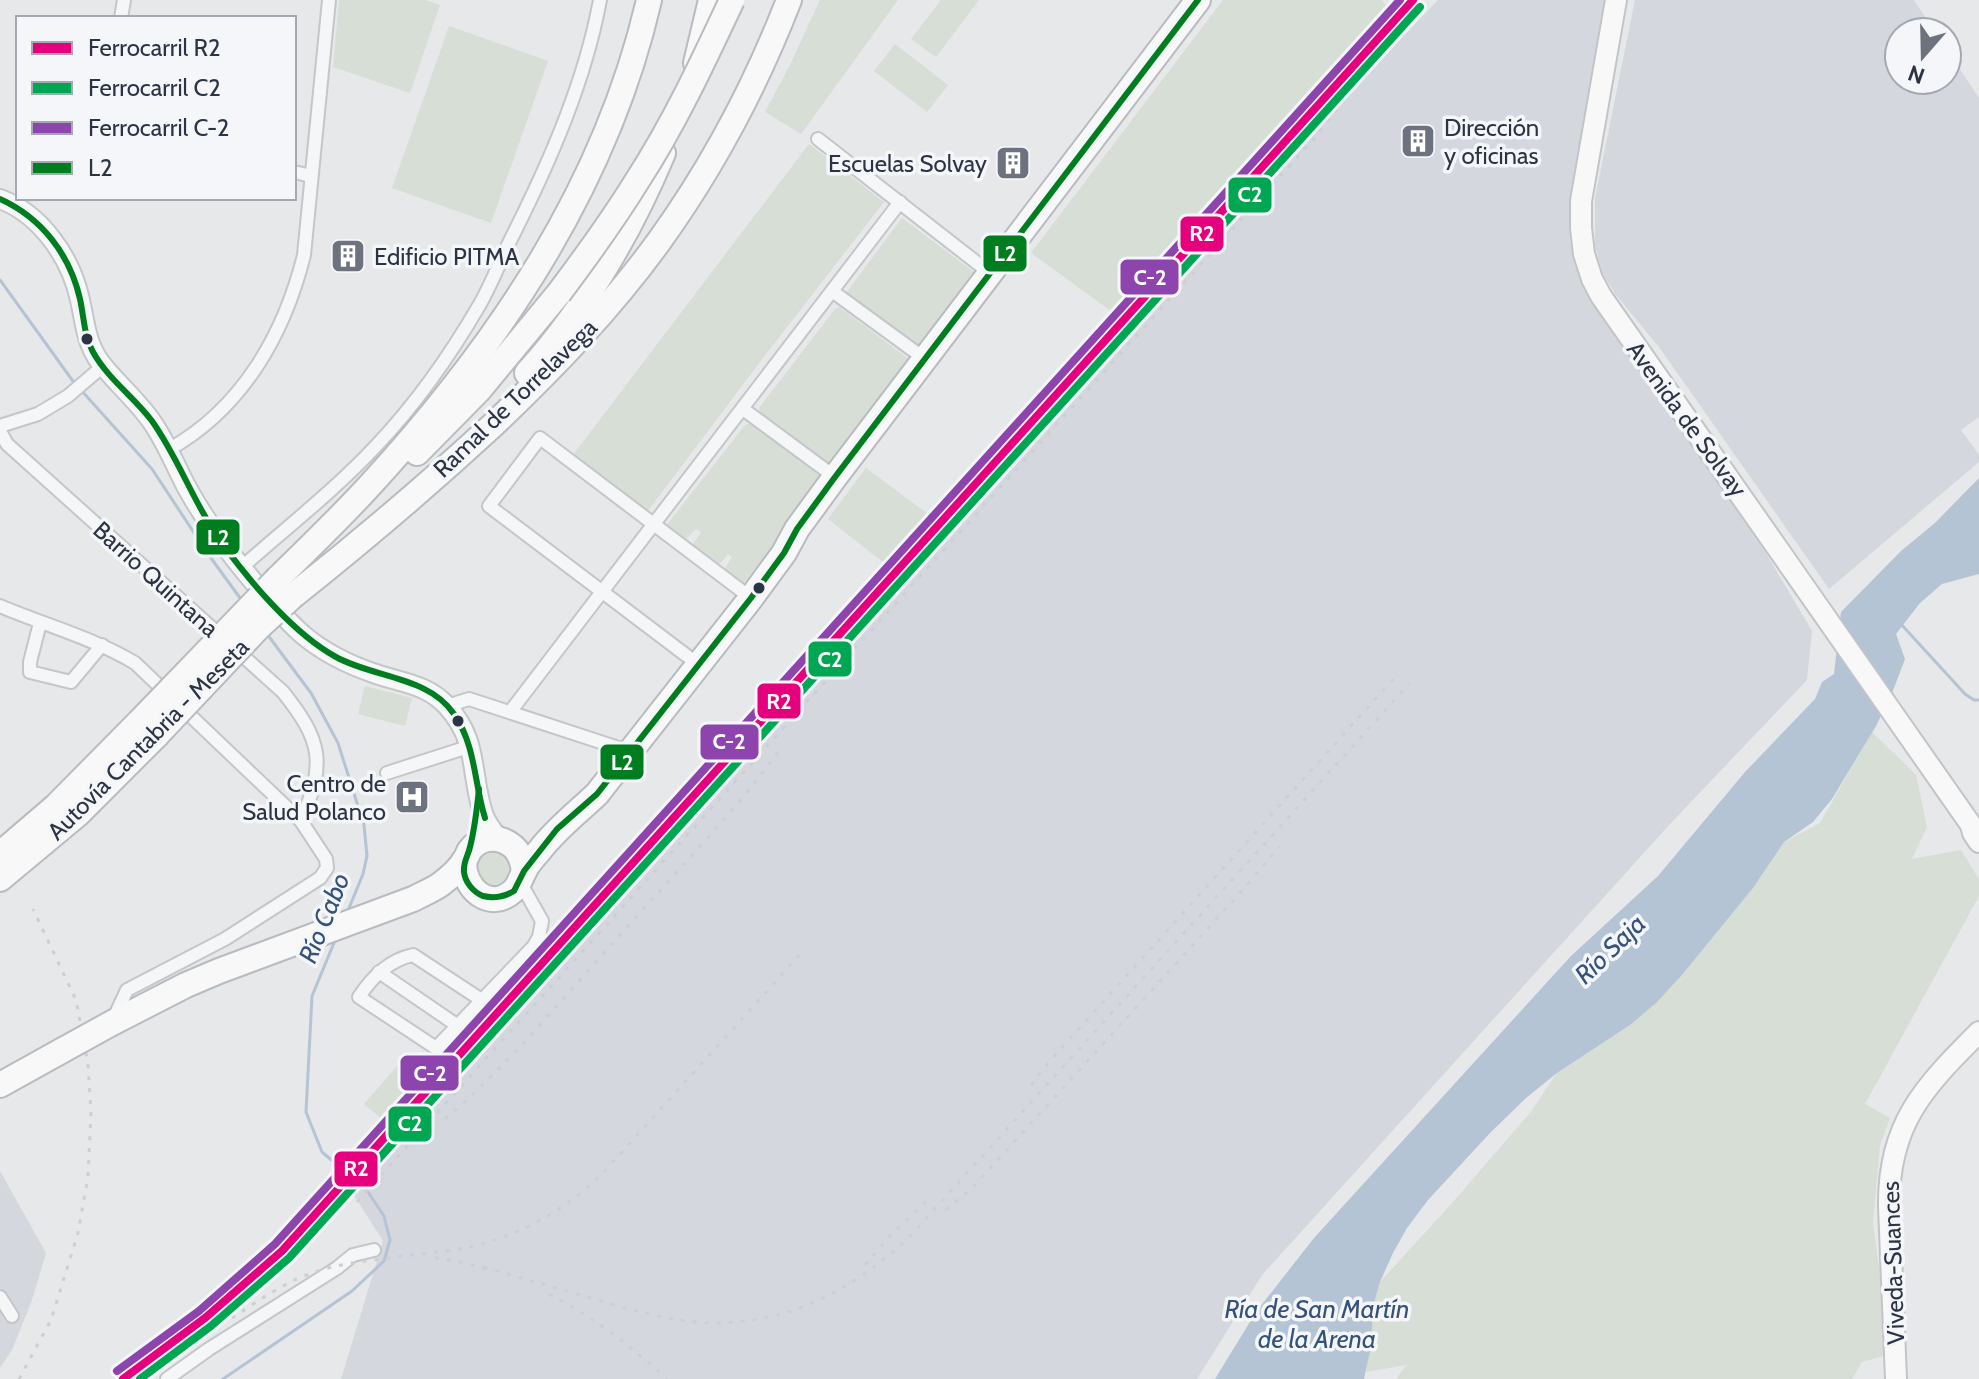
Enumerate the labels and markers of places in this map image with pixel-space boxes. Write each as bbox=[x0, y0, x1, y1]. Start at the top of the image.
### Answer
place label: Dirección y oficinas bbox=[1444, 113, 1539, 170]
building icon: Dirección y oficinas bbox=[1399, 122, 1437, 160]
building icon: Escuelas Solvay bbox=[994, 144, 1032, 182]
place label: Escuelas Solvay bbox=[828, 149, 987, 178]
building icon: Edificio PITMA bbox=[329, 237, 367, 275]
place label: Edificio PITMA bbox=[374, 242, 519, 271]
unlabelled marker bbox=[79, 331, 95, 347]
unlabelled marker bbox=[751, 580, 767, 596]
unlabelled marker bbox=[450, 713, 466, 729]
place label: Centro de Salud Polanco bbox=[242, 769, 386, 826]
hospital icon: Centro de Salud Polanco bbox=[393, 778, 431, 816]

